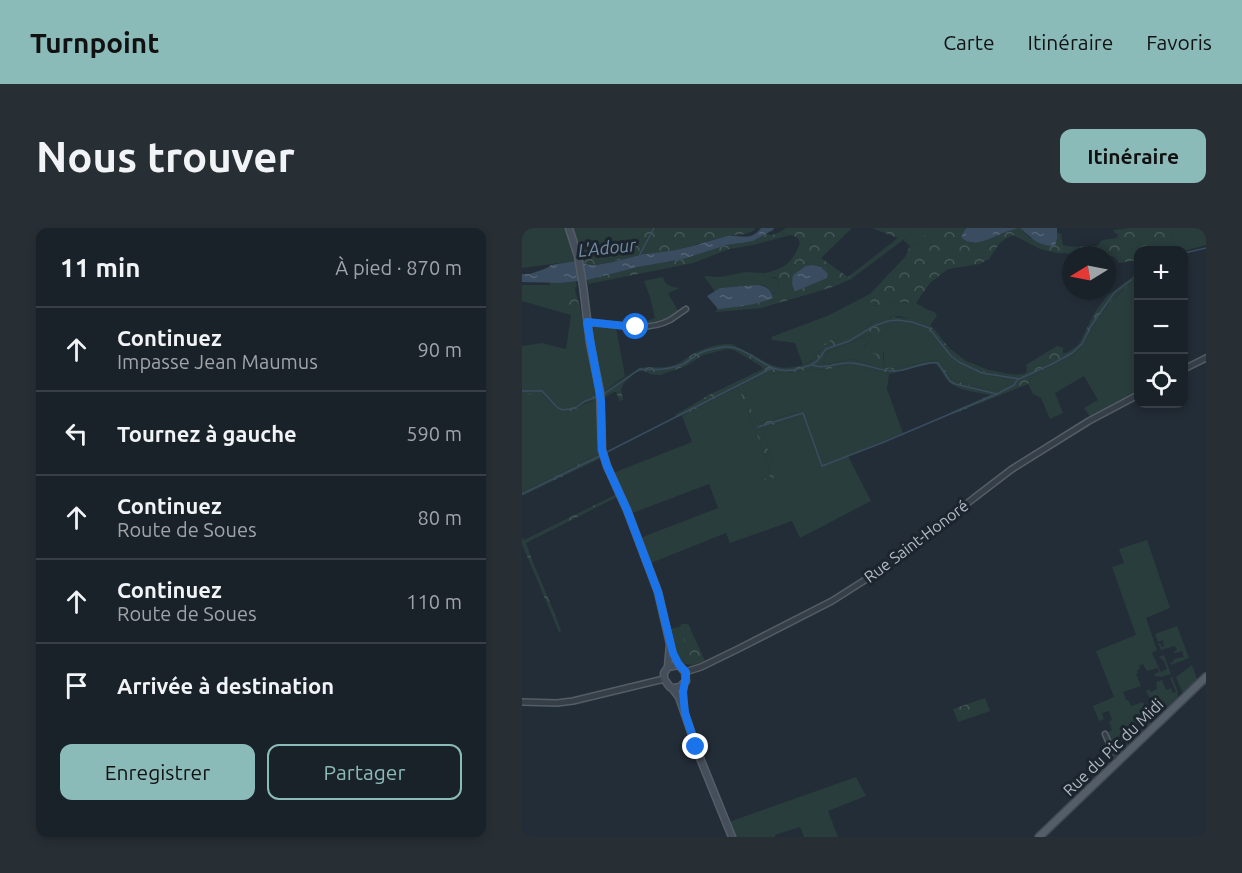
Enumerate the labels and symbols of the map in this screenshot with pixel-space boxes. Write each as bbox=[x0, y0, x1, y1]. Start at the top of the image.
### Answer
water label: L'Adour bbox=[577, 234, 638, 260]
north arrow bbox=[1062, 246, 1116, 300]
route start bbox=[622, 313, 648, 339]
street label: Rue Saint-Honoré bbox=[860, 496, 972, 586]
street label: Rue du Pic du Midi bbox=[1059, 695, 1167, 799]
route end bbox=[682, 733, 708, 759]

